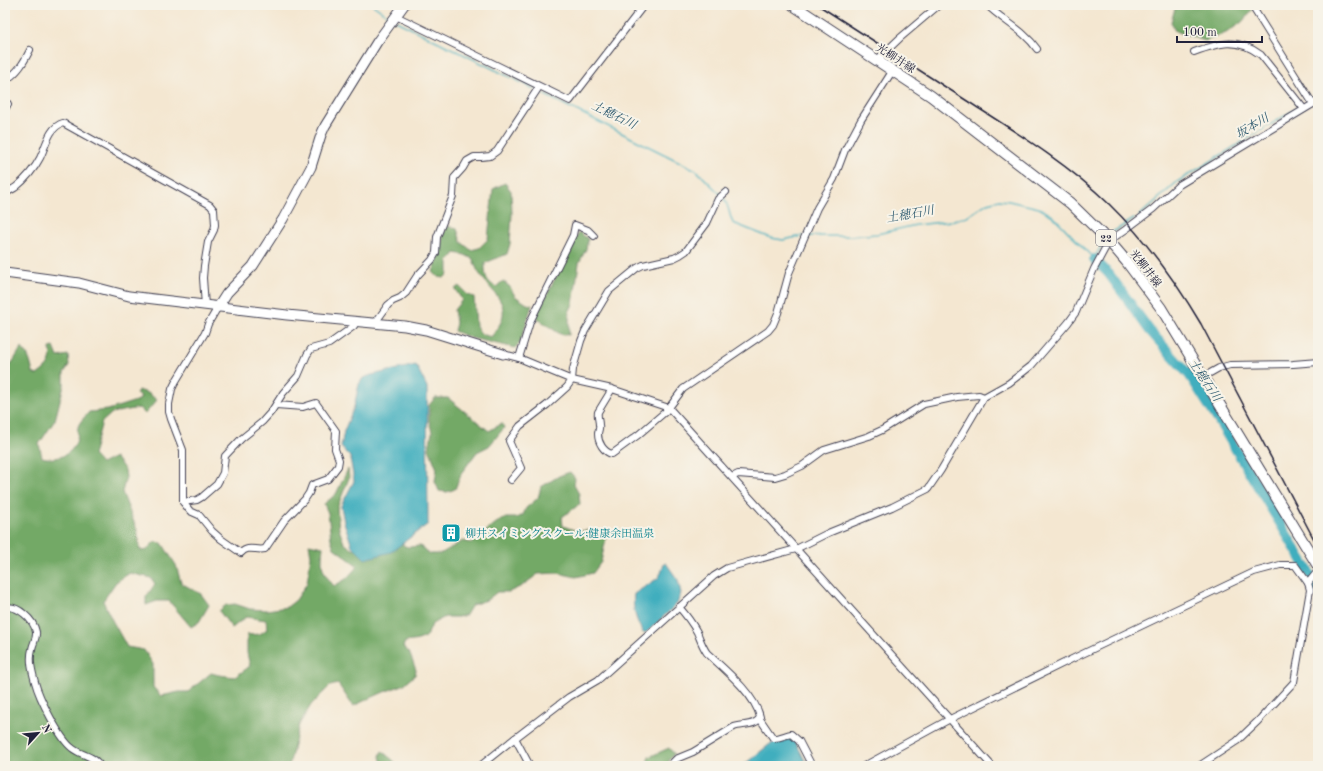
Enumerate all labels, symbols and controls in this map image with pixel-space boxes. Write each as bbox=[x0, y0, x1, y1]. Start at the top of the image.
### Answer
scale bar bbox=[1177, 18, 1262, 44]
text: 100 m bbox=[1183, 27, 1217, 39]
street label: 光柳井線 bbox=[874, 41, 918, 76]
water label: 土穂石川 bbox=[589, 98, 640, 133]
water label: 坂本川 bbox=[1233, 110, 1273, 141]
water label: 土穂石川 bbox=[885, 203, 937, 225]
road number: 22 bbox=[1096, 230, 1116, 246]
street label: 光柳井線 bbox=[1127, 247, 1164, 290]
water label: 土穂石川 bbox=[1186, 356, 1225, 405]
building icon: 柳井スイミングスクール;健康余田温泉 bbox=[440, 522, 462, 544]
place label: 柳井スイミングスクール;健康余田温泉 bbox=[465, 527, 654, 540]
north arrow bbox=[18, 713, 58, 753]
text: N bbox=[39, 723, 53, 736]

